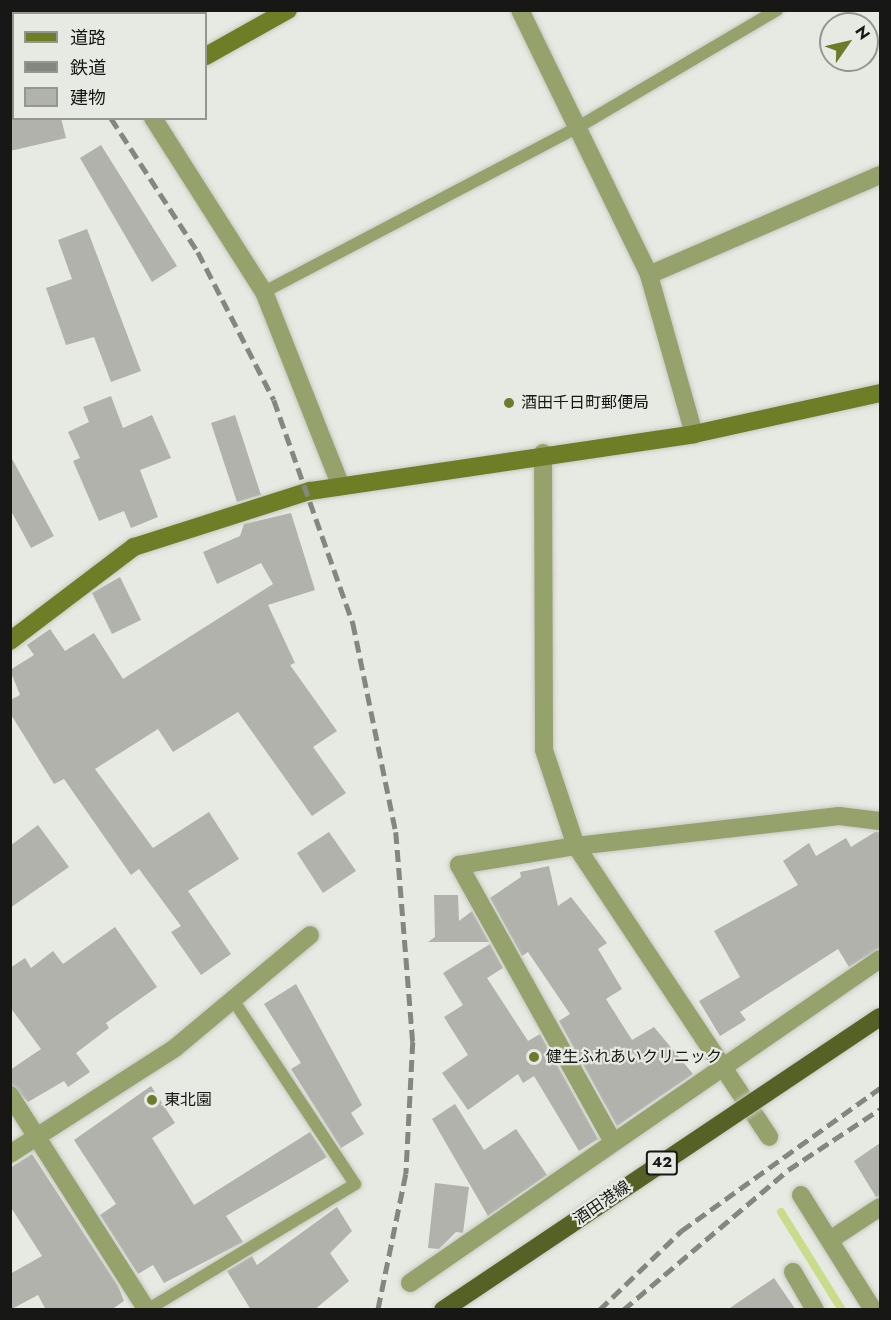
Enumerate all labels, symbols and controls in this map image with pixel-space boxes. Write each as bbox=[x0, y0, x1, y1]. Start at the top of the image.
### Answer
legend bbox=[12, 12, 207, 120]
north arrow bbox=[819, 12, 879, 72]
text: N bbox=[850, 21, 876, 44]
text: 道路 bbox=[70, 25, 106, 51]
text: 鉄道 bbox=[70, 55, 106, 81]
text: 建物 bbox=[70, 85, 106, 111]
place label: 酒田千日町郵便局 bbox=[521, 393, 649, 413]
marker: 酒田千日町郵便局 bbox=[502, 396, 516, 410]
place label: 健生ふれあいクリニック bbox=[546, 1047, 722, 1067]
marker: 健生ふれあいクリニック bbox=[527, 1050, 541, 1064]
place label: 東北園 bbox=[164, 1090, 212, 1110]
marker: 東北園 bbox=[145, 1093, 159, 1107]
road number: 42 bbox=[646, 1151, 678, 1175]
street label: 酒田港線 bbox=[570, 1177, 634, 1229]

